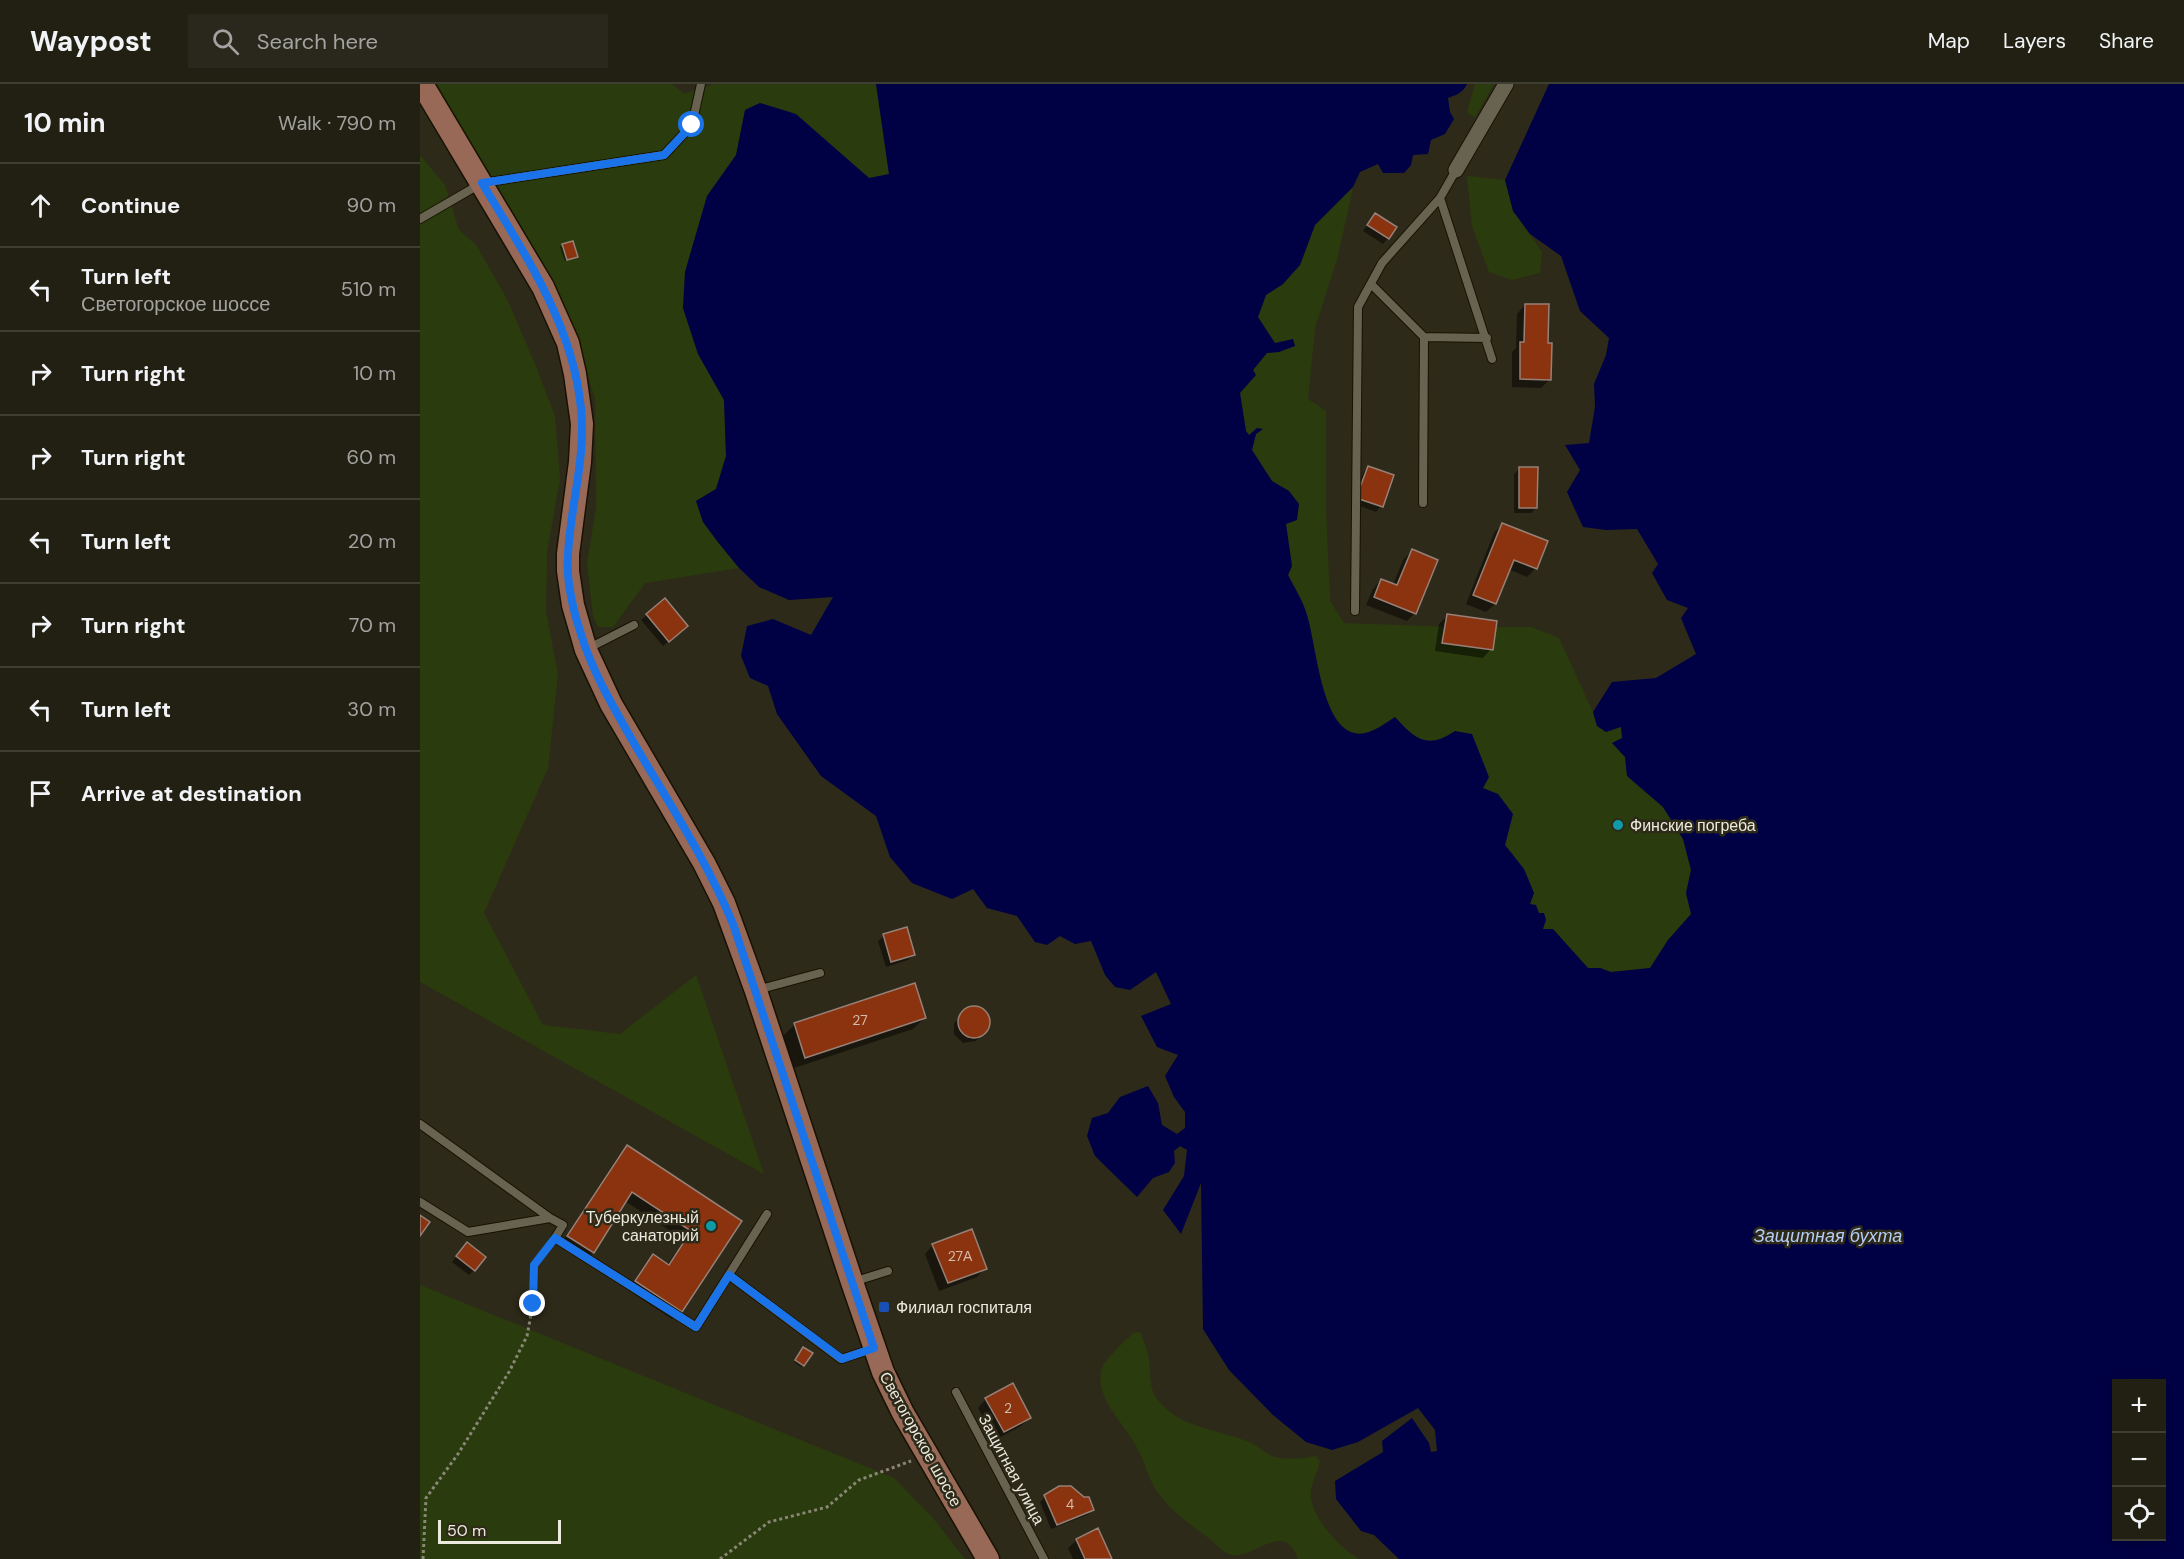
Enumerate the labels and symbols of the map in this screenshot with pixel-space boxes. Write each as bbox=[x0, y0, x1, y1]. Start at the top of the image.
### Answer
route start bbox=[678, 111, 704, 137]
place label: Финские погреба bbox=[1630, 815, 1756, 836]
marker: Финские погреба bbox=[1611, 818, 1625, 832]
house number: 27 bbox=[852, 1011, 868, 1029]
place label: Туберкулезный санаторий bbox=[586, 1207, 699, 1246]
marker: Туберкулезный санаторий bbox=[704, 1219, 718, 1233]
water label: Защитная бухта bbox=[1754, 1224, 1902, 1248]
house number: 27А bbox=[948, 1247, 973, 1265]
route end bbox=[519, 1290, 545, 1316]
place label: Филиал госпиталя bbox=[896, 1297, 1032, 1318]
marker: Филиал госпиталя bbox=[877, 1300, 891, 1314]
street label: Светогорское шоссе bbox=[875, 1368, 967, 1511]
house number: 2 bbox=[1004, 1399, 1012, 1417]
street label: Защитная улица bbox=[973, 1410, 1050, 1528]
house number: 4 bbox=[1066, 1495, 1075, 1513]
scale bar bbox=[438, 1517, 561, 1544]

